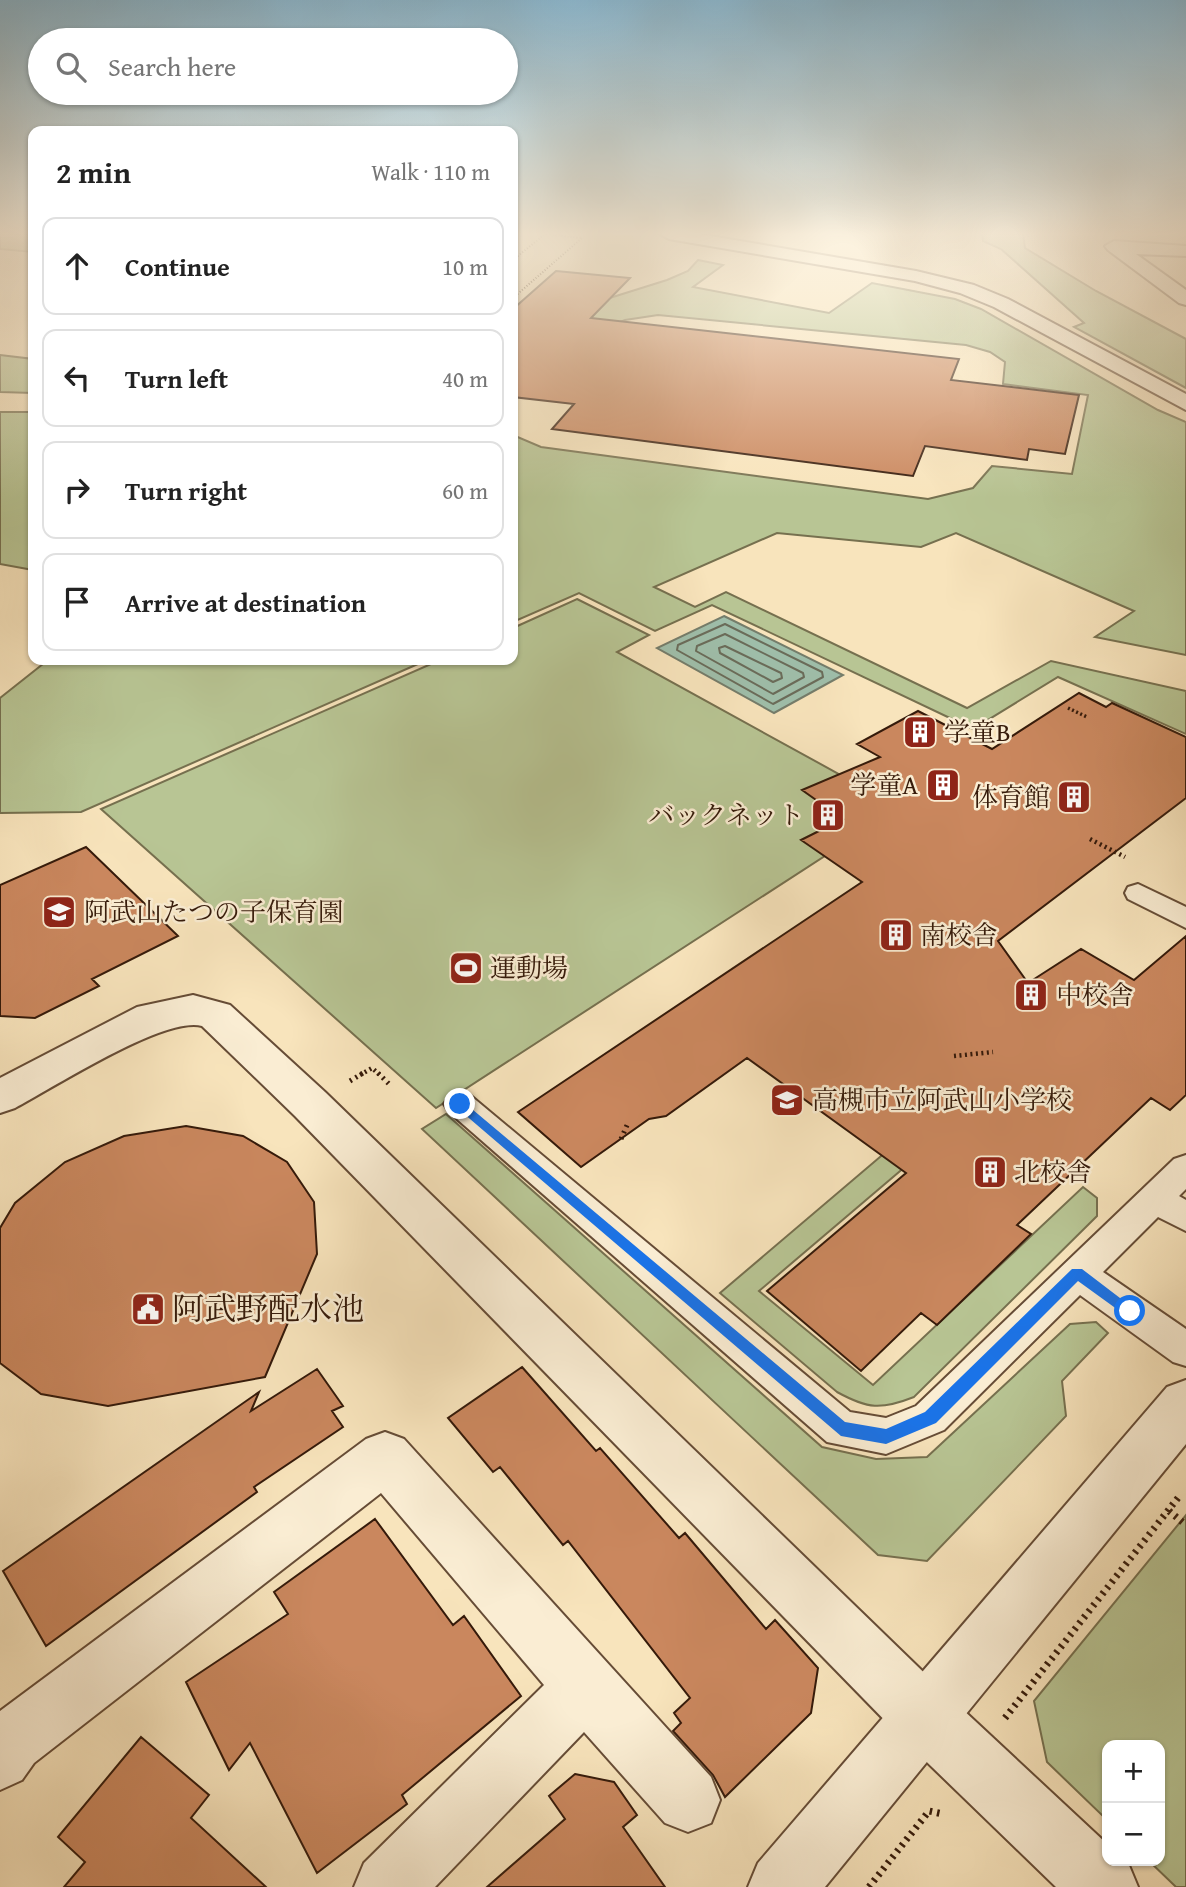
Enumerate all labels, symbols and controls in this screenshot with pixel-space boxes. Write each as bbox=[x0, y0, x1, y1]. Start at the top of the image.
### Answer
search box bbox=[28, 28, 518, 105]
text: Search here bbox=[108, 47, 236, 86]
icon: search bbox=[52, 48, 90, 86]
text: 2 min bbox=[56, 150, 131, 194]
text: Walk · 110 m bbox=[371, 155, 490, 188]
icon: ahead bbox=[58, 247, 96, 285]
text: Continue bbox=[125, 247, 230, 286]
text: 10 m bbox=[442, 250, 488, 283]
icon: left bbox=[58, 359, 96, 397]
text: Turn left bbox=[125, 359, 228, 398]
text: 40 m bbox=[442, 362, 488, 395]
icon: right bbox=[58, 471, 96, 509]
text: Turn right bbox=[125, 471, 247, 510]
text: 60 m bbox=[442, 474, 488, 507]
icon: arrive bbox=[58, 583, 96, 621]
text: Arrive at destination bbox=[125, 583, 366, 622]
place label: 学童B bbox=[944, 712, 1011, 751]
building icon: 学童B bbox=[901, 713, 939, 751]
place label: 学童A bbox=[850, 765, 918, 804]
building icon: 学童A bbox=[924, 766, 962, 804]
place label: 体育館 bbox=[972, 777, 1050, 816]
building icon: 体育館 bbox=[1055, 778, 1093, 816]
place label: バックネット bbox=[648, 795, 804, 834]
building icon: バックネット bbox=[809, 796, 847, 834]
place label: 阿武山たつの子保育園 bbox=[84, 892, 344, 931]
school or university icon: 阿武山たつの子保育園 bbox=[40, 893, 78, 931]
place label: 南校舎 bbox=[920, 915, 998, 954]
building icon: 南校舎 bbox=[877, 916, 915, 954]
place label: 運動場 bbox=[490, 948, 568, 987]
sports icon: 運動場 bbox=[447, 949, 485, 987]
place label: 中校舎 bbox=[1056, 975, 1134, 1014]
building icon: 中校舎 bbox=[1012, 976, 1050, 1014]
place label: 高槻市立阿武山小学校 bbox=[812, 1080, 1072, 1119]
school or university icon: 高槻市立阿武山小学校 bbox=[768, 1081, 806, 1119]
route end bbox=[444, 1088, 475, 1119]
place label: 北校舎 bbox=[1014, 1152, 1092, 1191]
building icon: 北校舎 bbox=[971, 1153, 1009, 1191]
place label: 阿武野配水池 bbox=[172, 1285, 364, 1332]
public building icon: 阿武野配水池 bbox=[129, 1290, 167, 1328]
route start bbox=[1114, 1295, 1145, 1326]
map controls bbox=[1102, 1740, 1165, 1866]
button: + bbox=[1102, 1740, 1165, 1803]
button: − bbox=[1102, 1803, 1165, 1866]

